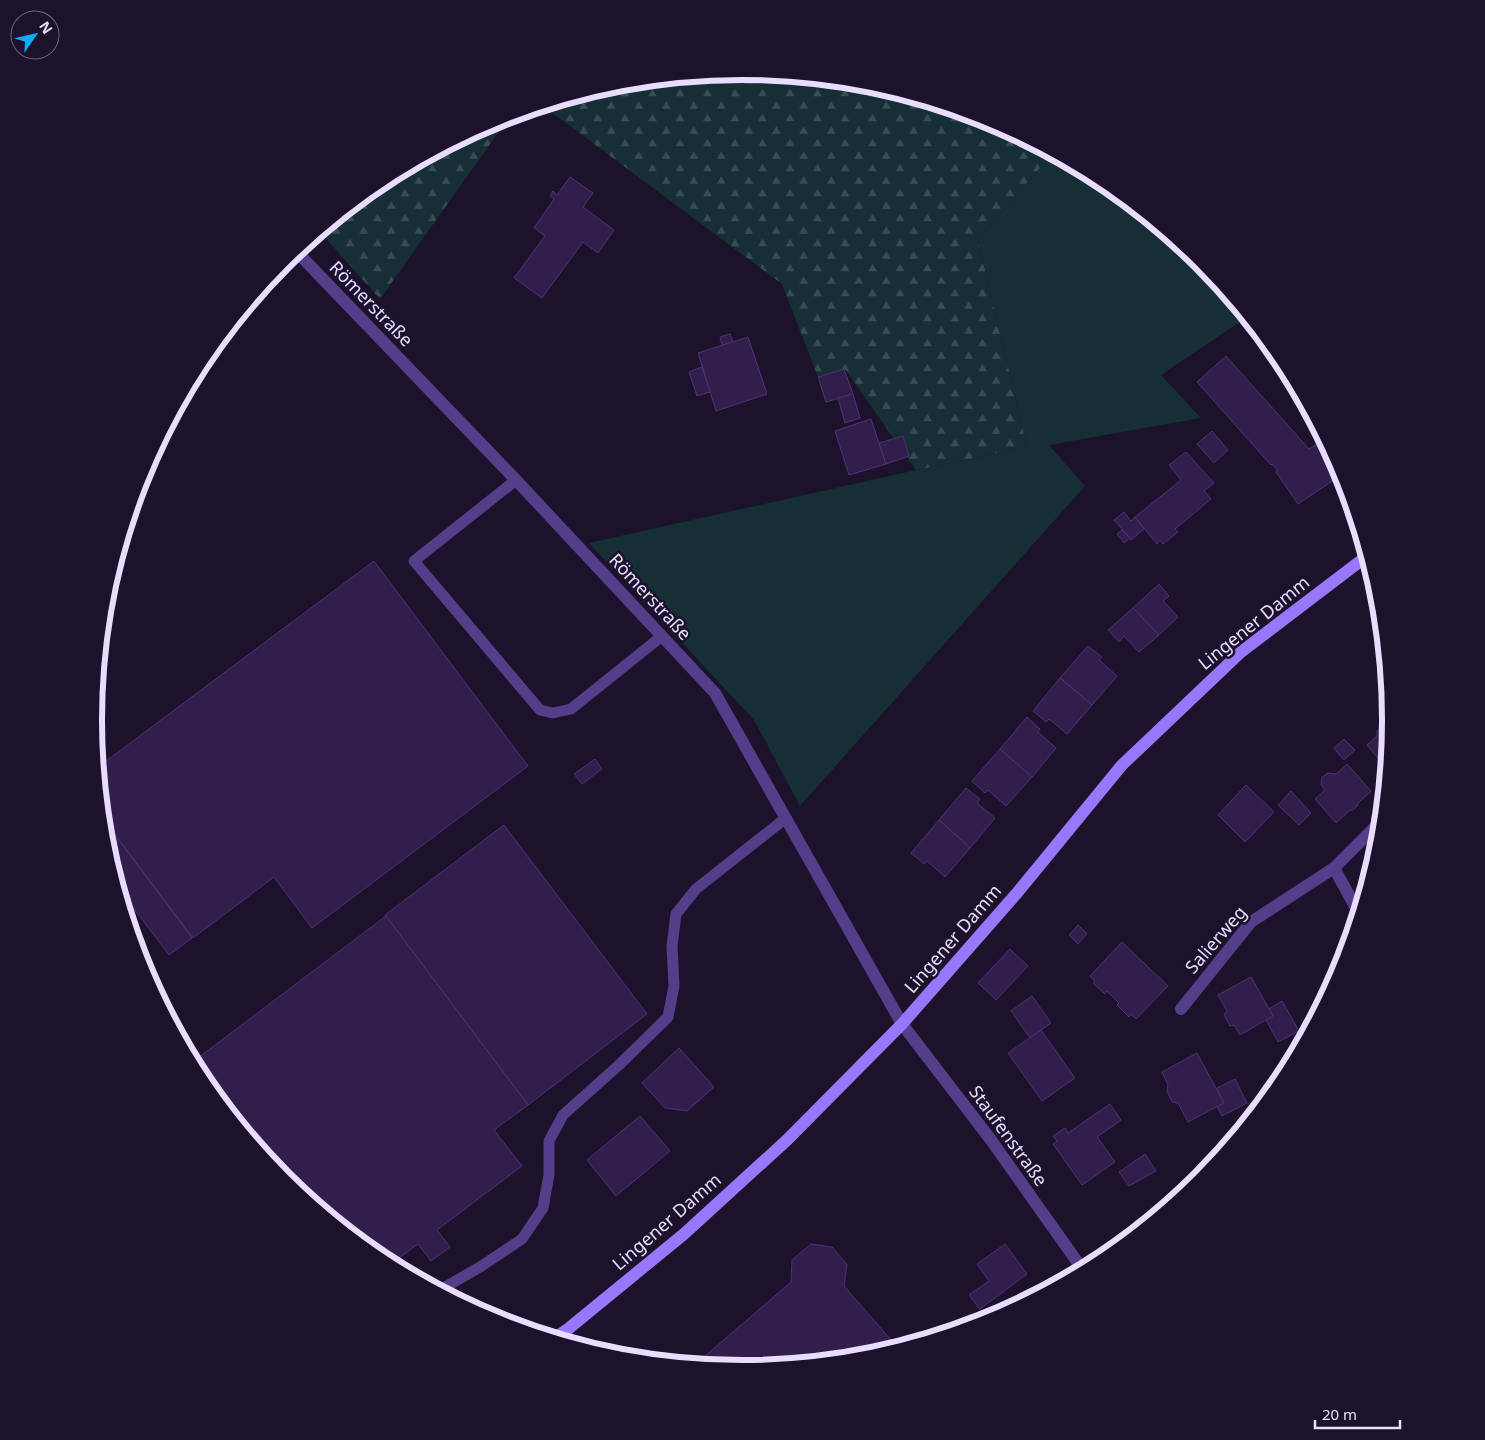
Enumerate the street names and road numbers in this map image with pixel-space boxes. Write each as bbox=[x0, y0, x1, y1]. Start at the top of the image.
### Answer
street label: Römerstraße bbox=[325, 255, 419, 351]
street label: Römerstraße bbox=[604, 548, 697, 645]
street label: Lingener Damm bbox=[1193, 570, 1314, 675]
street label: Lingener Damm bbox=[898, 879, 1006, 998]
street label: Salierweg bbox=[1179, 900, 1251, 978]
street label: Staufenstraße bbox=[964, 1080, 1053, 1191]
street label: Lingener Damm bbox=[607, 1167, 726, 1275]

